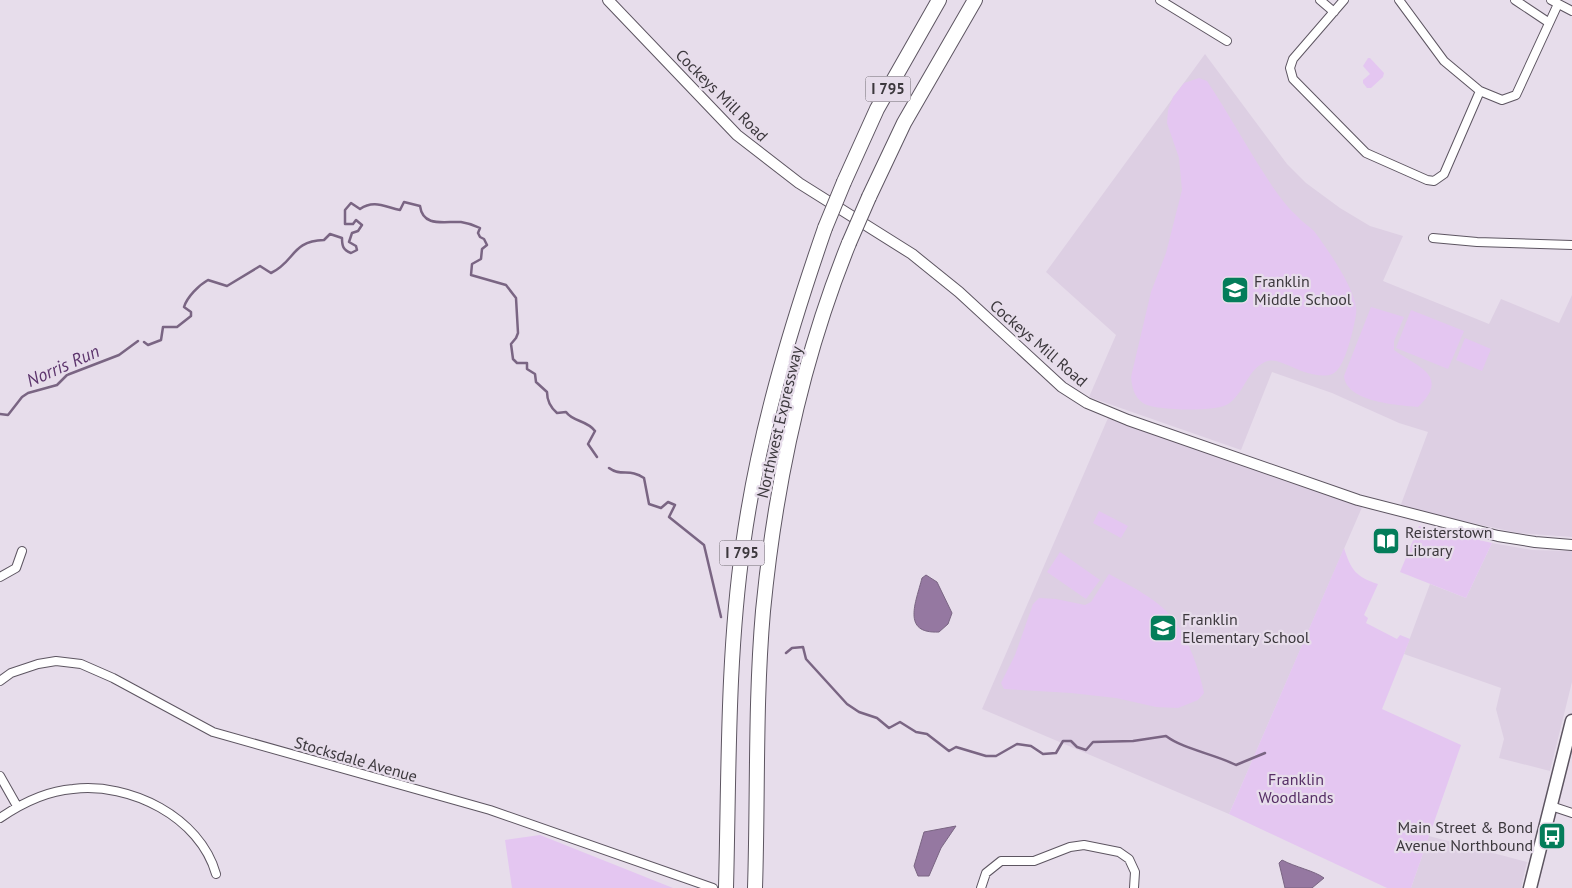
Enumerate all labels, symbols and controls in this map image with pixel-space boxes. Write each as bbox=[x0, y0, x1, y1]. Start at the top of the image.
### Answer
street label: Cockeys Mill Road bbox=[672, 45, 772, 145]
road number: I 795 bbox=[866, 76, 910, 102]
place label: Franklin Middle School bbox=[1254, 271, 1352, 309]
school or university icon: Franklin Middle School bbox=[1220, 275, 1250, 305]
street label: Cockeys Mill Road bbox=[986, 295, 1092, 391]
water label: Norris Run bbox=[23, 339, 103, 392]
street label: Northwest Expressway bbox=[752, 344, 806, 500]
place label: Reisterstown Library bbox=[1405, 522, 1493, 560]
library icon: Reisterstown Library bbox=[1371, 526, 1401, 556]
road number: I 795 bbox=[720, 540, 764, 566]
place label: Franklin Elementary School bbox=[1182, 609, 1310, 647]
school or university icon: Franklin Elementary School bbox=[1148, 613, 1178, 643]
street label: Stocksdale Avenue bbox=[292, 732, 420, 786]
park label: Franklin Woodlands bbox=[1258, 769, 1334, 807]
place label: Main Street & Bond Avenue Northbound bbox=[1396, 817, 1533, 855]
bus stop icon: Main Street & Bond Avenue Northbound bbox=[1537, 821, 1567, 851]

